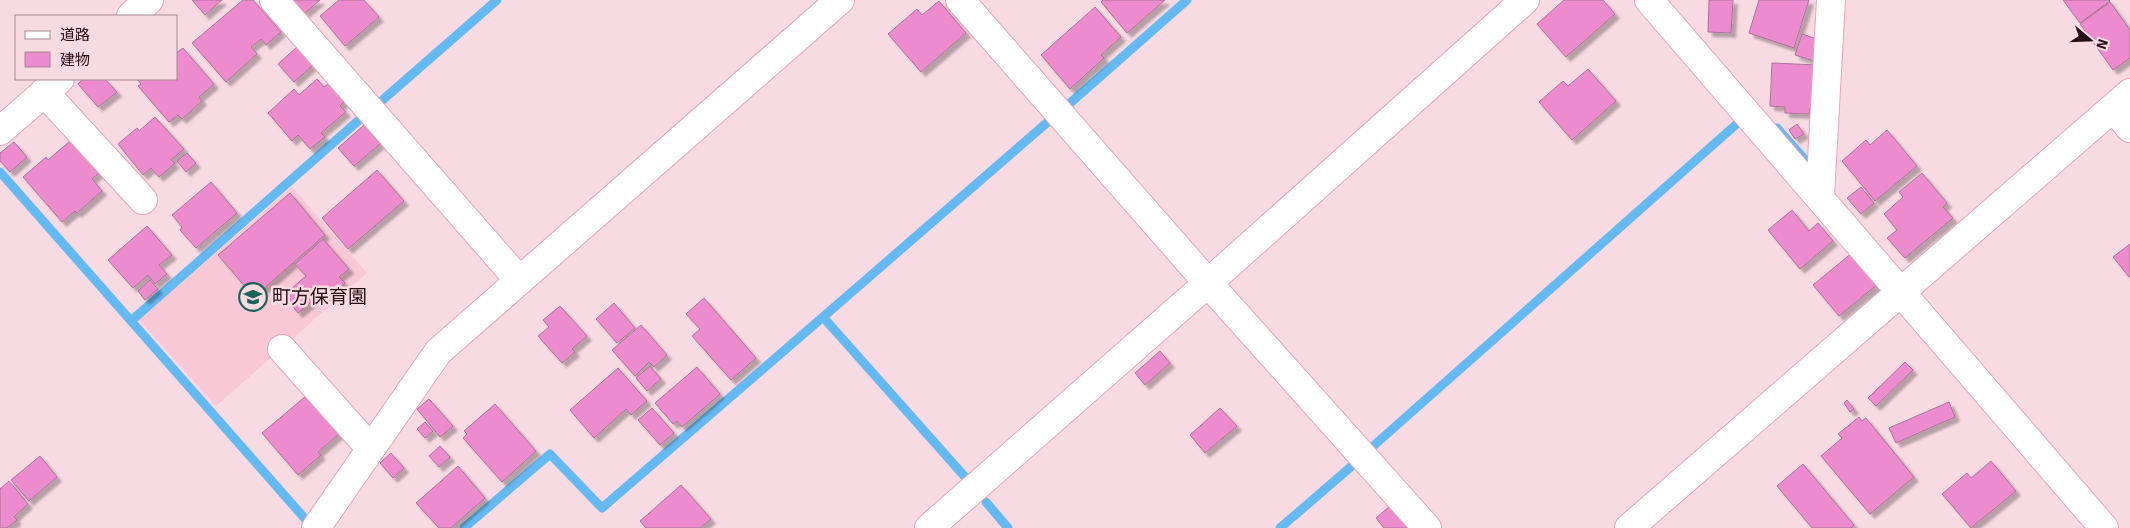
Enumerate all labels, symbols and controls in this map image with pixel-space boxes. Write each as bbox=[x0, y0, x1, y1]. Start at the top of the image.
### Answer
legend bbox=[15, 15, 178, 80]
north arrow bbox=[2065, 15, 2115, 65]
text: 道路 bbox=[60, 26, 90, 44]
text: N bbox=[2092, 37, 2111, 51]
text: 建物 bbox=[60, 51, 90, 69]
school or university icon: 町方保育園 bbox=[238, 282, 268, 312]
place label: 町方保育園 bbox=[272, 285, 367, 309]

